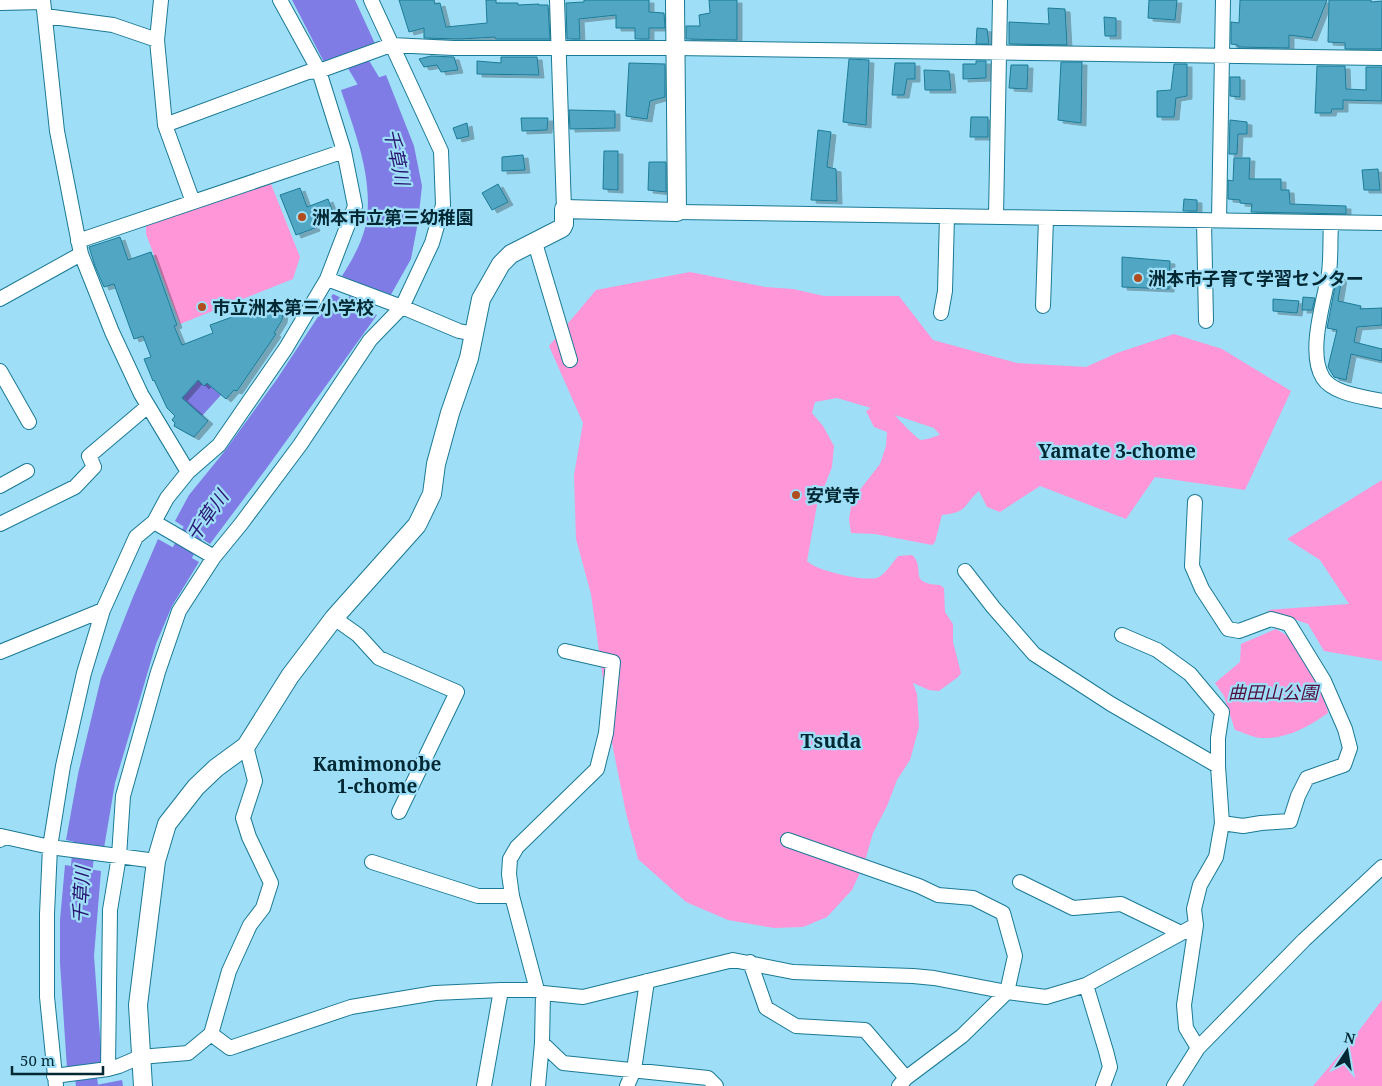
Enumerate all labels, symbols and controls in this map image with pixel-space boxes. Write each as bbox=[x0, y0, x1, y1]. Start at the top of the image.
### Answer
water label: 千草川 bbox=[378, 126, 416, 190]
place label: 洲本市立第三幼稚園 bbox=[312, 205, 474, 229]
marker: 洲本市立第三幼稚園 bbox=[296, 211, 308, 223]
place label: 洲本市子育て学習センター bbox=[1148, 266, 1364, 290]
marker: 洲本市子育て学習センター bbox=[1132, 272, 1144, 284]
place label: 市立洲本第三小学校 bbox=[212, 295, 374, 319]
marker: 市立洲本第三小学校 bbox=[196, 301, 208, 313]
district label: Yamate 3-chome bbox=[1038, 438, 1196, 464]
place label: 安覚寺 bbox=[806, 483, 860, 507]
water label: 千草川 bbox=[180, 484, 235, 547]
marker: 安覚寺 bbox=[790, 489, 802, 501]
park label: 曲田山公園 bbox=[1228, 680, 1321, 704]
district label: Tsuda bbox=[801, 727, 861, 754]
district label: Kamimonobe 1-chome bbox=[313, 751, 441, 799]
water label: 千草川 bbox=[67, 864, 96, 924]
north arrow bbox=[1322, 1026, 1372, 1076]
text: N bbox=[1342, 1027, 1357, 1048]
scale bar bbox=[12, 1044, 104, 1076]
text: 50 m bbox=[20, 1050, 55, 1070]

